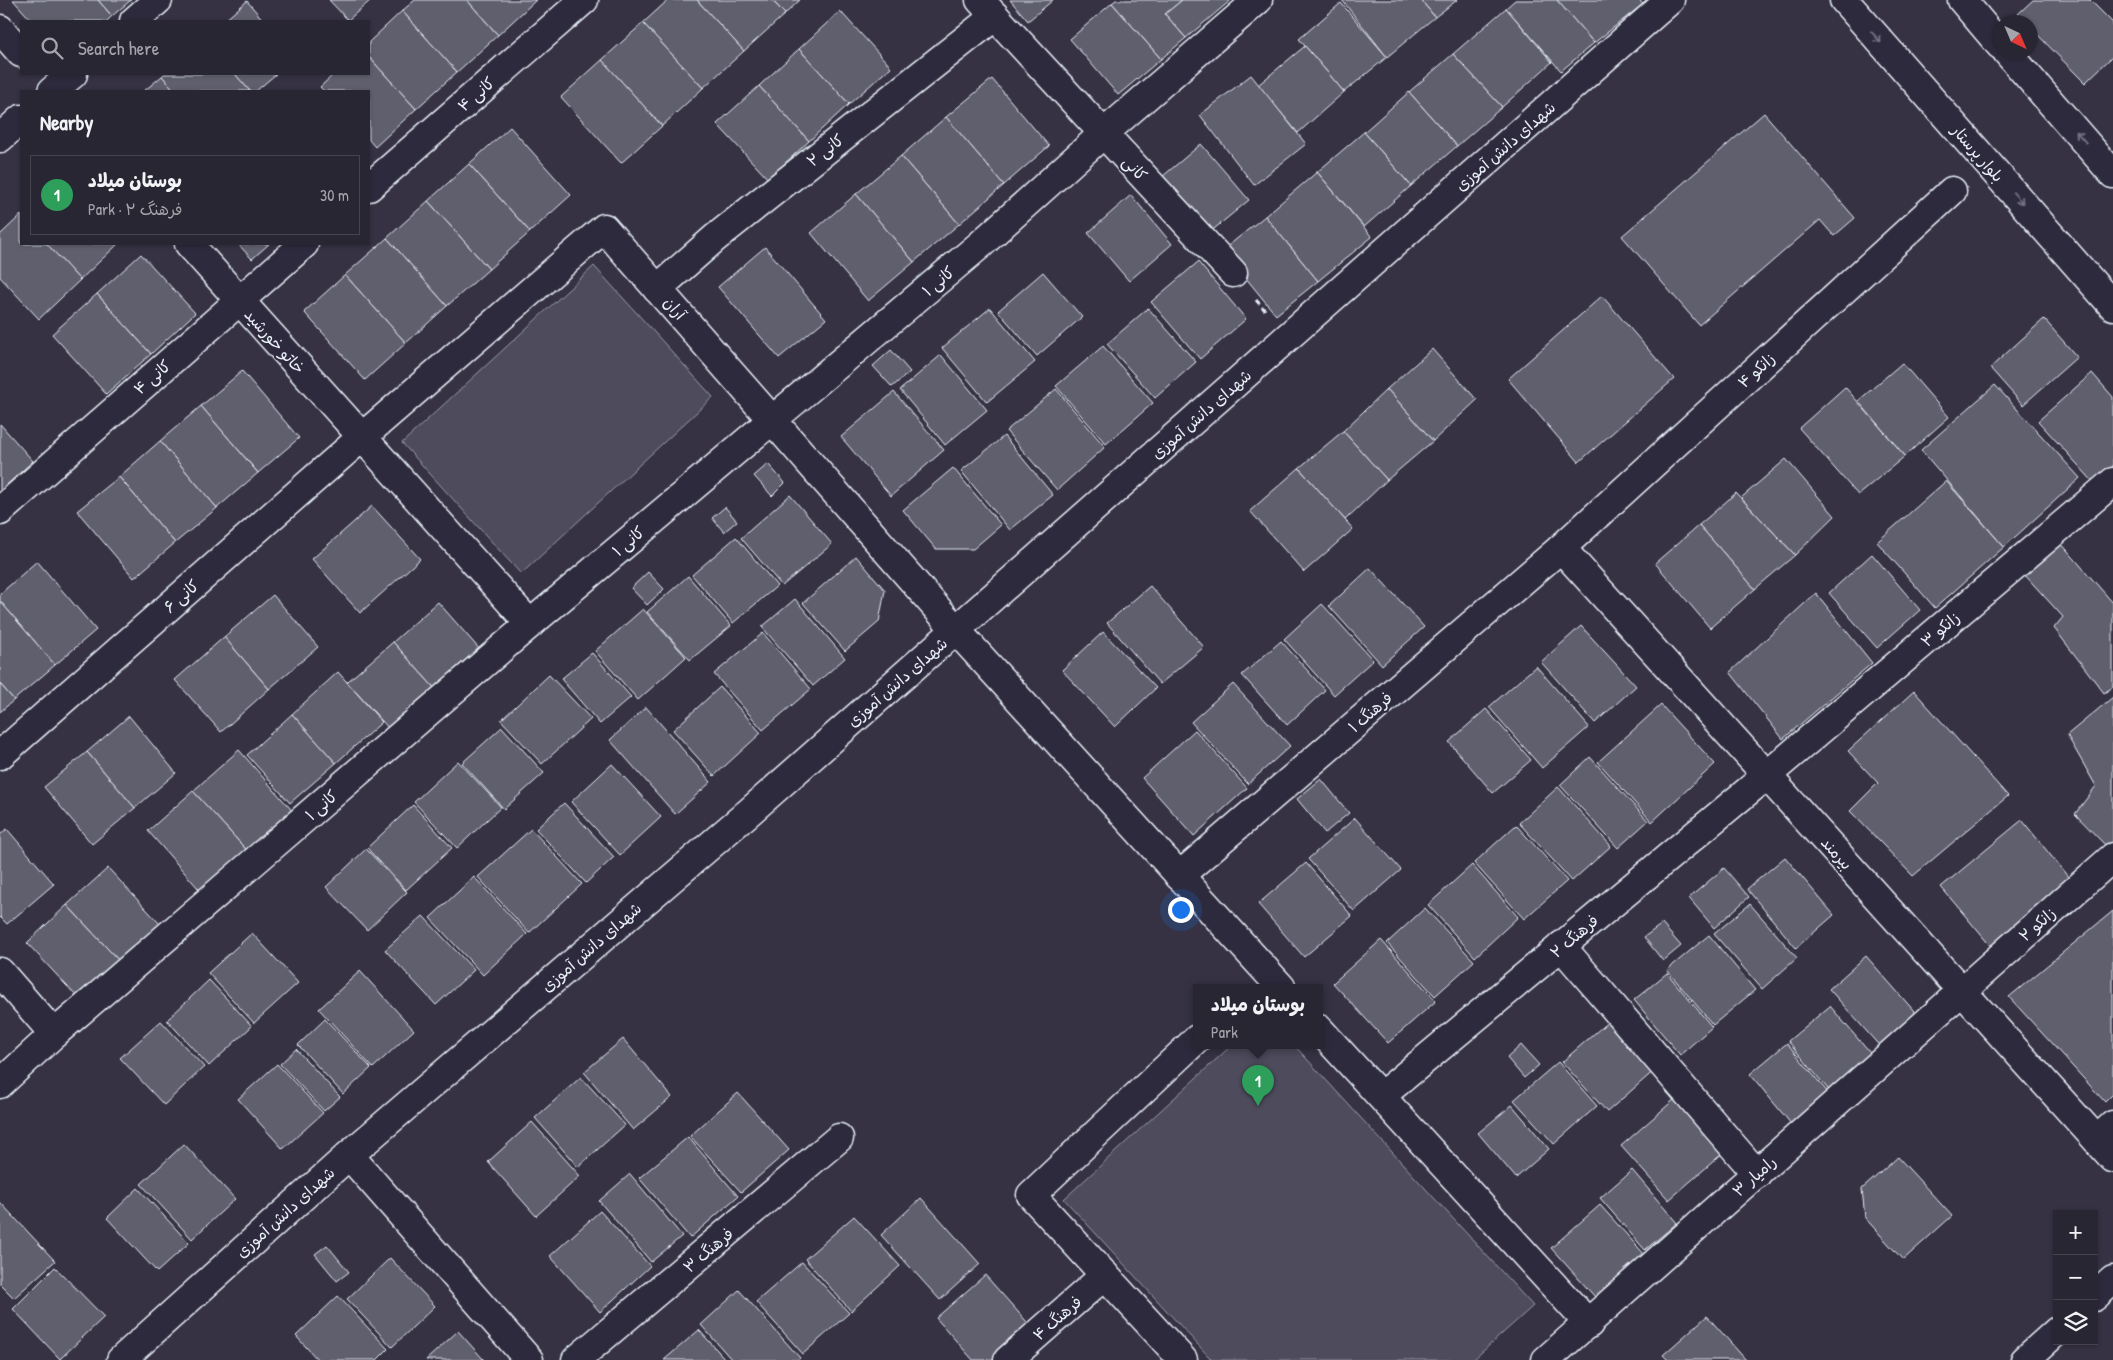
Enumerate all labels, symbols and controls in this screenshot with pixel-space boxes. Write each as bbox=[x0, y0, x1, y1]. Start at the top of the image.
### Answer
north arrow bbox=[1993, 15, 2038, 60]
search box bbox=[20, 20, 370, 75]
one-way arrow bbox=[1870, 30, 1882, 43]
icon: search bbox=[38, 34, 66, 62]
text: Search here bbox=[78, 35, 159, 61]
street label: کانی ۴ bbox=[453, 72, 499, 116]
street label: شهدای دانش آموزی bbox=[1450, 96, 1560, 196]
text: Nearby bbox=[40, 108, 93, 137]
street label: بلوار پرستار bbox=[1946, 118, 2009, 186]
street label: کانی ۲ bbox=[802, 128, 848, 171]
one-way arrow bbox=[2076, 131, 2087, 144]
street label: کانی bbox=[1118, 151, 1152, 185]
text: بوستان میلاد bbox=[88, 167, 182, 193]
text: 1 bbox=[54, 184, 60, 206]
text: 30 m bbox=[320, 184, 349, 206]
one-way arrow bbox=[2012, 192, 2024, 205]
text: Park · فرهنگ ۲ bbox=[88, 198, 182, 220]
street label: کانی ۱ bbox=[917, 261, 959, 301]
street label: آران bbox=[659, 292, 692, 325]
street label: خاتو خورشید bbox=[240, 304, 310, 378]
street label: زانکو ۴ bbox=[1733, 347, 1779, 393]
street label: کانی ۴ bbox=[129, 355, 175, 399]
street label: شهدای دانش آموزی bbox=[1146, 364, 1256, 464]
street label: کانی ۱ bbox=[607, 521, 649, 561]
street label: کانی ۶ bbox=[159, 574, 204, 618]
street label: زانکو ۳ bbox=[1916, 606, 1964, 652]
street label: شهدای دانش آموزی bbox=[842, 632, 952, 732]
street label: فرهنگ ۱ bbox=[1343, 687, 1397, 737]
street label: کانی ۱ bbox=[300, 785, 342, 825]
street label: بیرمند bbox=[1816, 832, 1858, 874]
street label: شهدای دانش آموزی bbox=[536, 897, 646, 997]
your location bbox=[1168, 897, 1194, 923]
street label: زانکو ۲ bbox=[2014, 902, 2060, 946]
street label: فرهنگ ۲ bbox=[1545, 909, 1603, 963]
popup bbox=[1193, 984, 1323, 1049]
text: بوستان میلاد bbox=[1211, 991, 1305, 1017]
text: Park bbox=[1211, 1021, 1238, 1043]
pin: 1 bbox=[1242, 1065, 1274, 1106]
street label: رامیار ۳ bbox=[1727, 1150, 1781, 1202]
street label: شهدای دانش آموزی bbox=[231, 1161, 339, 1263]
map controls bbox=[2053, 1210, 2098, 1345]
button: + bbox=[2053, 1210, 2098, 1255]
street label: فرهنگ ۳ bbox=[678, 1223, 738, 1277]
button: − bbox=[2053, 1255, 2098, 1300]
street label: فرهنگ ۴ bbox=[1028, 1291, 1086, 1345]
button: layers bbox=[2053, 1300, 2098, 1345]

